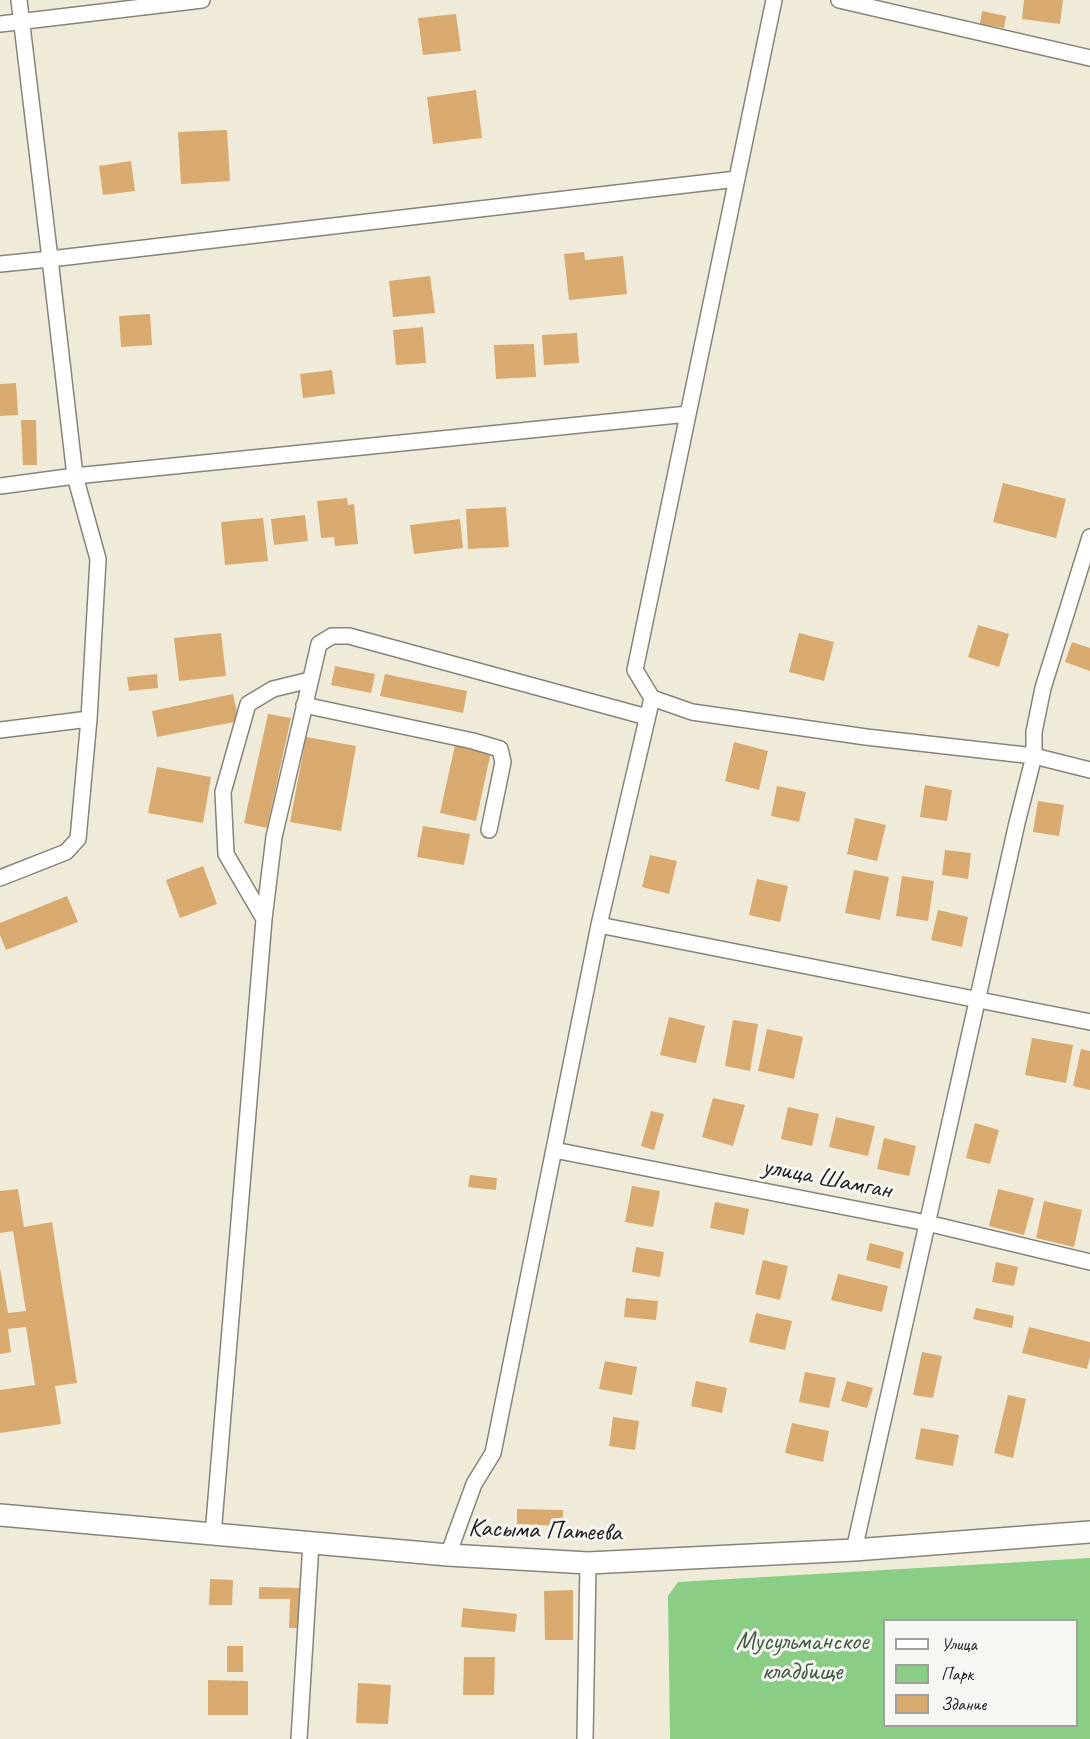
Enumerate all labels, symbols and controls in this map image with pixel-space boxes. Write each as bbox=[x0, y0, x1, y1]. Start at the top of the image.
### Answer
street label: улица Шамган bbox=[760, 1151, 894, 1207]
street label: Касыма Патеева bbox=[468, 1513, 622, 1549]
legend bbox=[883, 1619, 1078, 1727]
park label: Мусульманское кладбище bbox=[736, 1626, 868, 1688]
text: Улица bbox=[941, 1633, 977, 1655]
text: Парк bbox=[941, 1663, 973, 1685]
text: Здание bbox=[941, 1693, 986, 1715]

